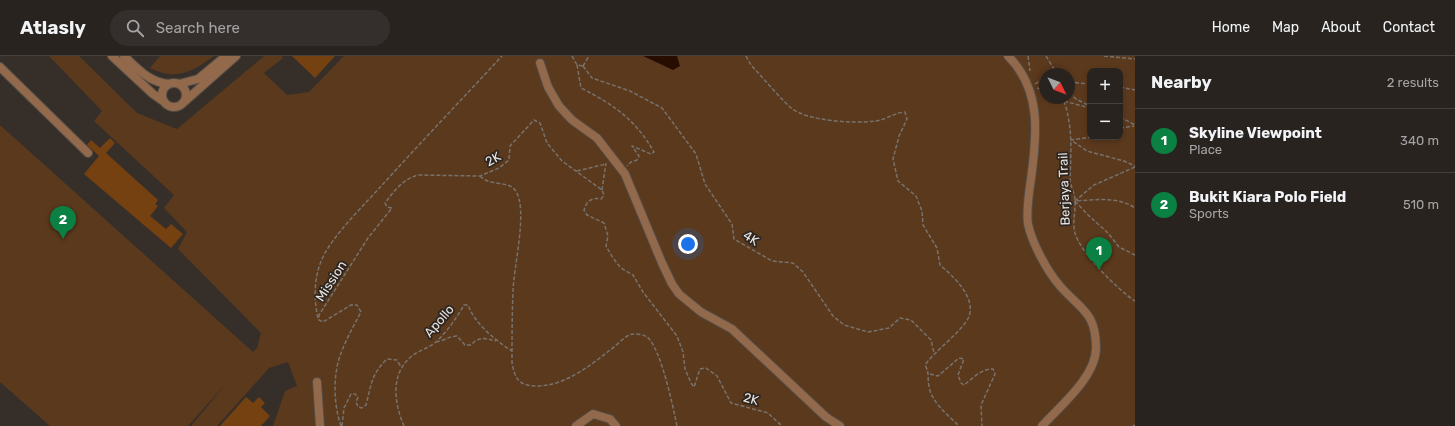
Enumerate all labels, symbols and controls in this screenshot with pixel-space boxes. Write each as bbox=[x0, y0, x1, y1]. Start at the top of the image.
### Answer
search box bbox=[110, 10, 390, 46]
text: Atlasly bbox=[20, 16, 86, 39]
icon: search bbox=[124, 17, 146, 39]
text: Search here bbox=[156, 19, 240, 37]
text: Home bbox=[1212, 19, 1250, 36]
text: Map bbox=[1272, 19, 1299, 36]
text: About bbox=[1321, 19, 1361, 36]
text: Contact bbox=[1383, 19, 1435, 36]
north arrow bbox=[1039, 68, 1075, 104]
map controls bbox=[1087, 68, 1123, 140]
button: + bbox=[1087, 68, 1123, 104]
text: Nearby bbox=[1151, 72, 1212, 92]
text: 2 results bbox=[1387, 75, 1439, 90]
button: − bbox=[1087, 104, 1123, 140]
text: Skyline Viewpoint bbox=[1189, 124, 1322, 142]
text: 1 bbox=[1161, 133, 1167, 148]
text: 340 m bbox=[1400, 133, 1439, 148]
text: Place bbox=[1189, 142, 1222, 157]
street label: 2K bbox=[483, 149, 504, 169]
street label: Berjaya Trail bbox=[1055, 152, 1073, 226]
text: Bukit Kiara Polo Field bbox=[1189, 188, 1346, 206]
text: 2 bbox=[1160, 197, 1168, 212]
text: 510 m bbox=[1403, 197, 1439, 212]
pin: 2 bbox=[50, 206, 76, 239]
text: Sports bbox=[1189, 206, 1229, 221]
street label: 4K bbox=[740, 227, 762, 249]
your location bbox=[678, 234, 698, 254]
pin: 1 bbox=[1086, 237, 1112, 270]
street label: Mission bbox=[312, 258, 350, 304]
street label: Apollo bbox=[421, 302, 457, 340]
street label: 2K bbox=[742, 390, 761, 408]

